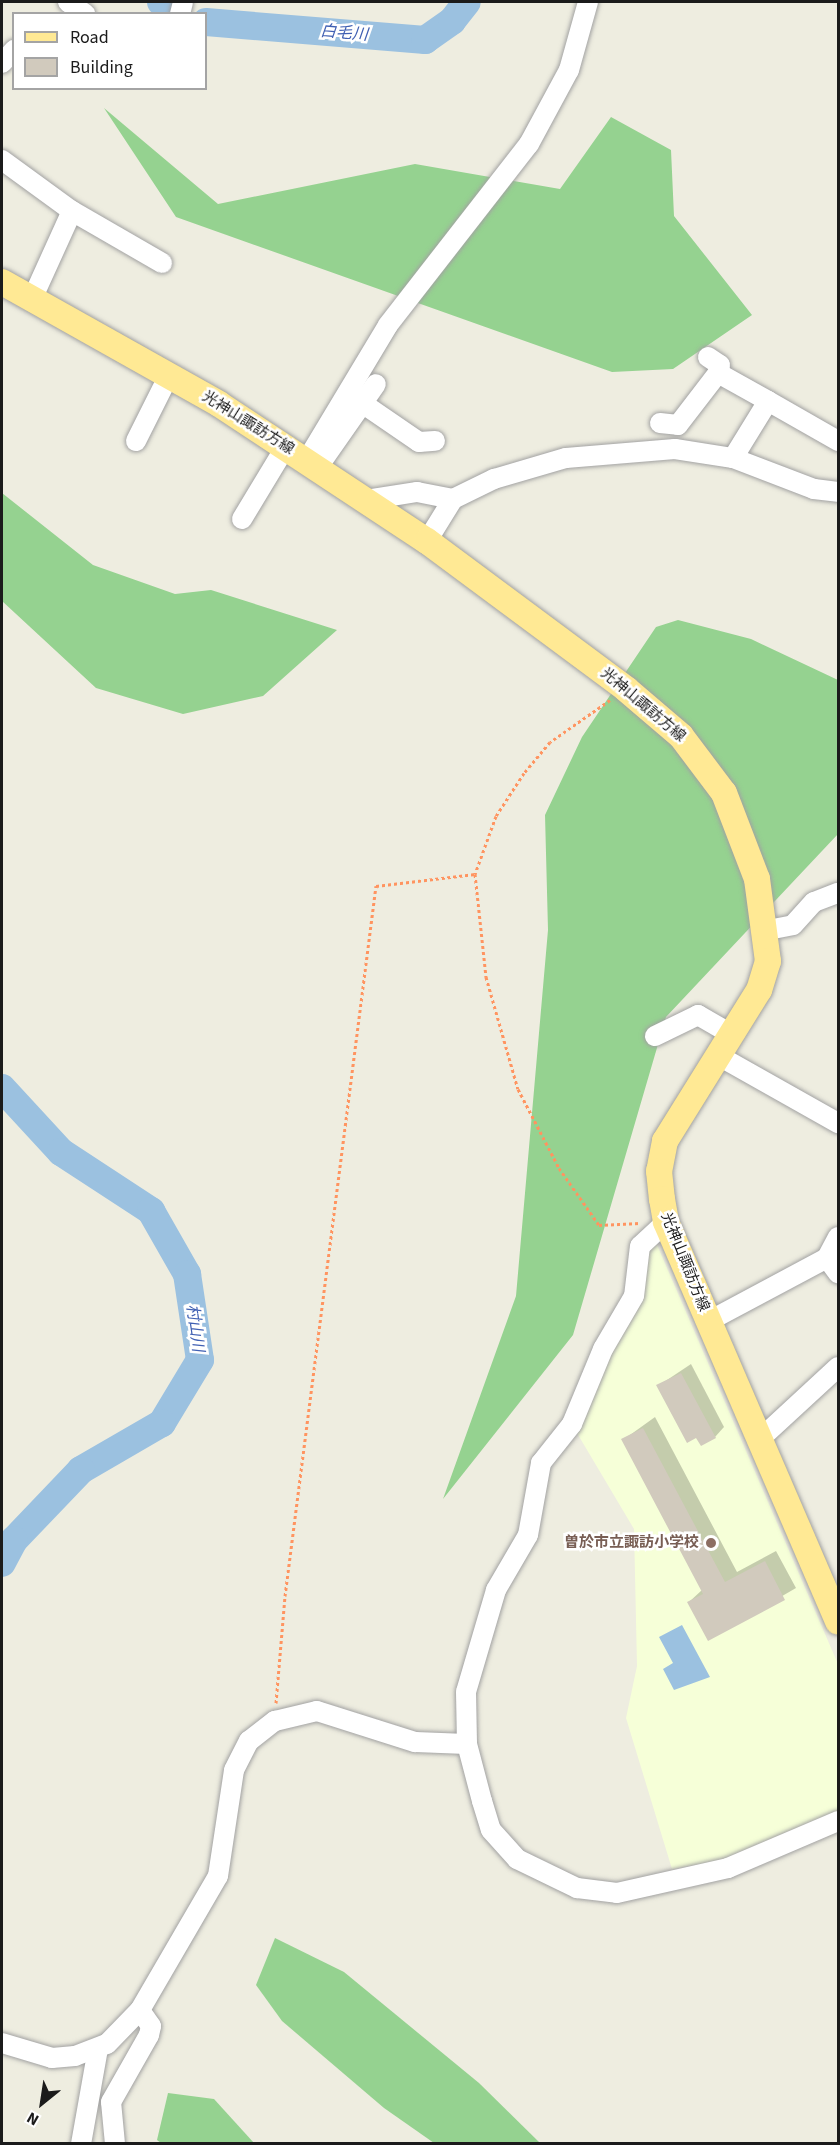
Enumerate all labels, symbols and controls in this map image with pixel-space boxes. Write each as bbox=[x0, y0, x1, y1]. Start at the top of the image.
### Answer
legend bbox=[12, 12, 207, 90]
water label: 白毛川 bbox=[319, 21, 369, 45]
text: Road bbox=[70, 25, 109, 50]
text: Building bbox=[70, 55, 133, 80]
street label: 光神山諏訪方線 bbox=[199, 388, 297, 458]
street label: 光神山諏訪方線 bbox=[597, 664, 689, 746]
street label: 光神山諏訪方線 bbox=[657, 1210, 713, 1314]
water label: 村山川 bbox=[182, 1303, 208, 1353]
place label: 曽於市立諏訪小学校 bbox=[564, 1534, 699, 1552]
marker: 曽於市立諏訪小学校 bbox=[704, 1536, 718, 1550]
north arrow bbox=[12, 2073, 72, 2133]
text: N bbox=[23, 2106, 43, 2131]

